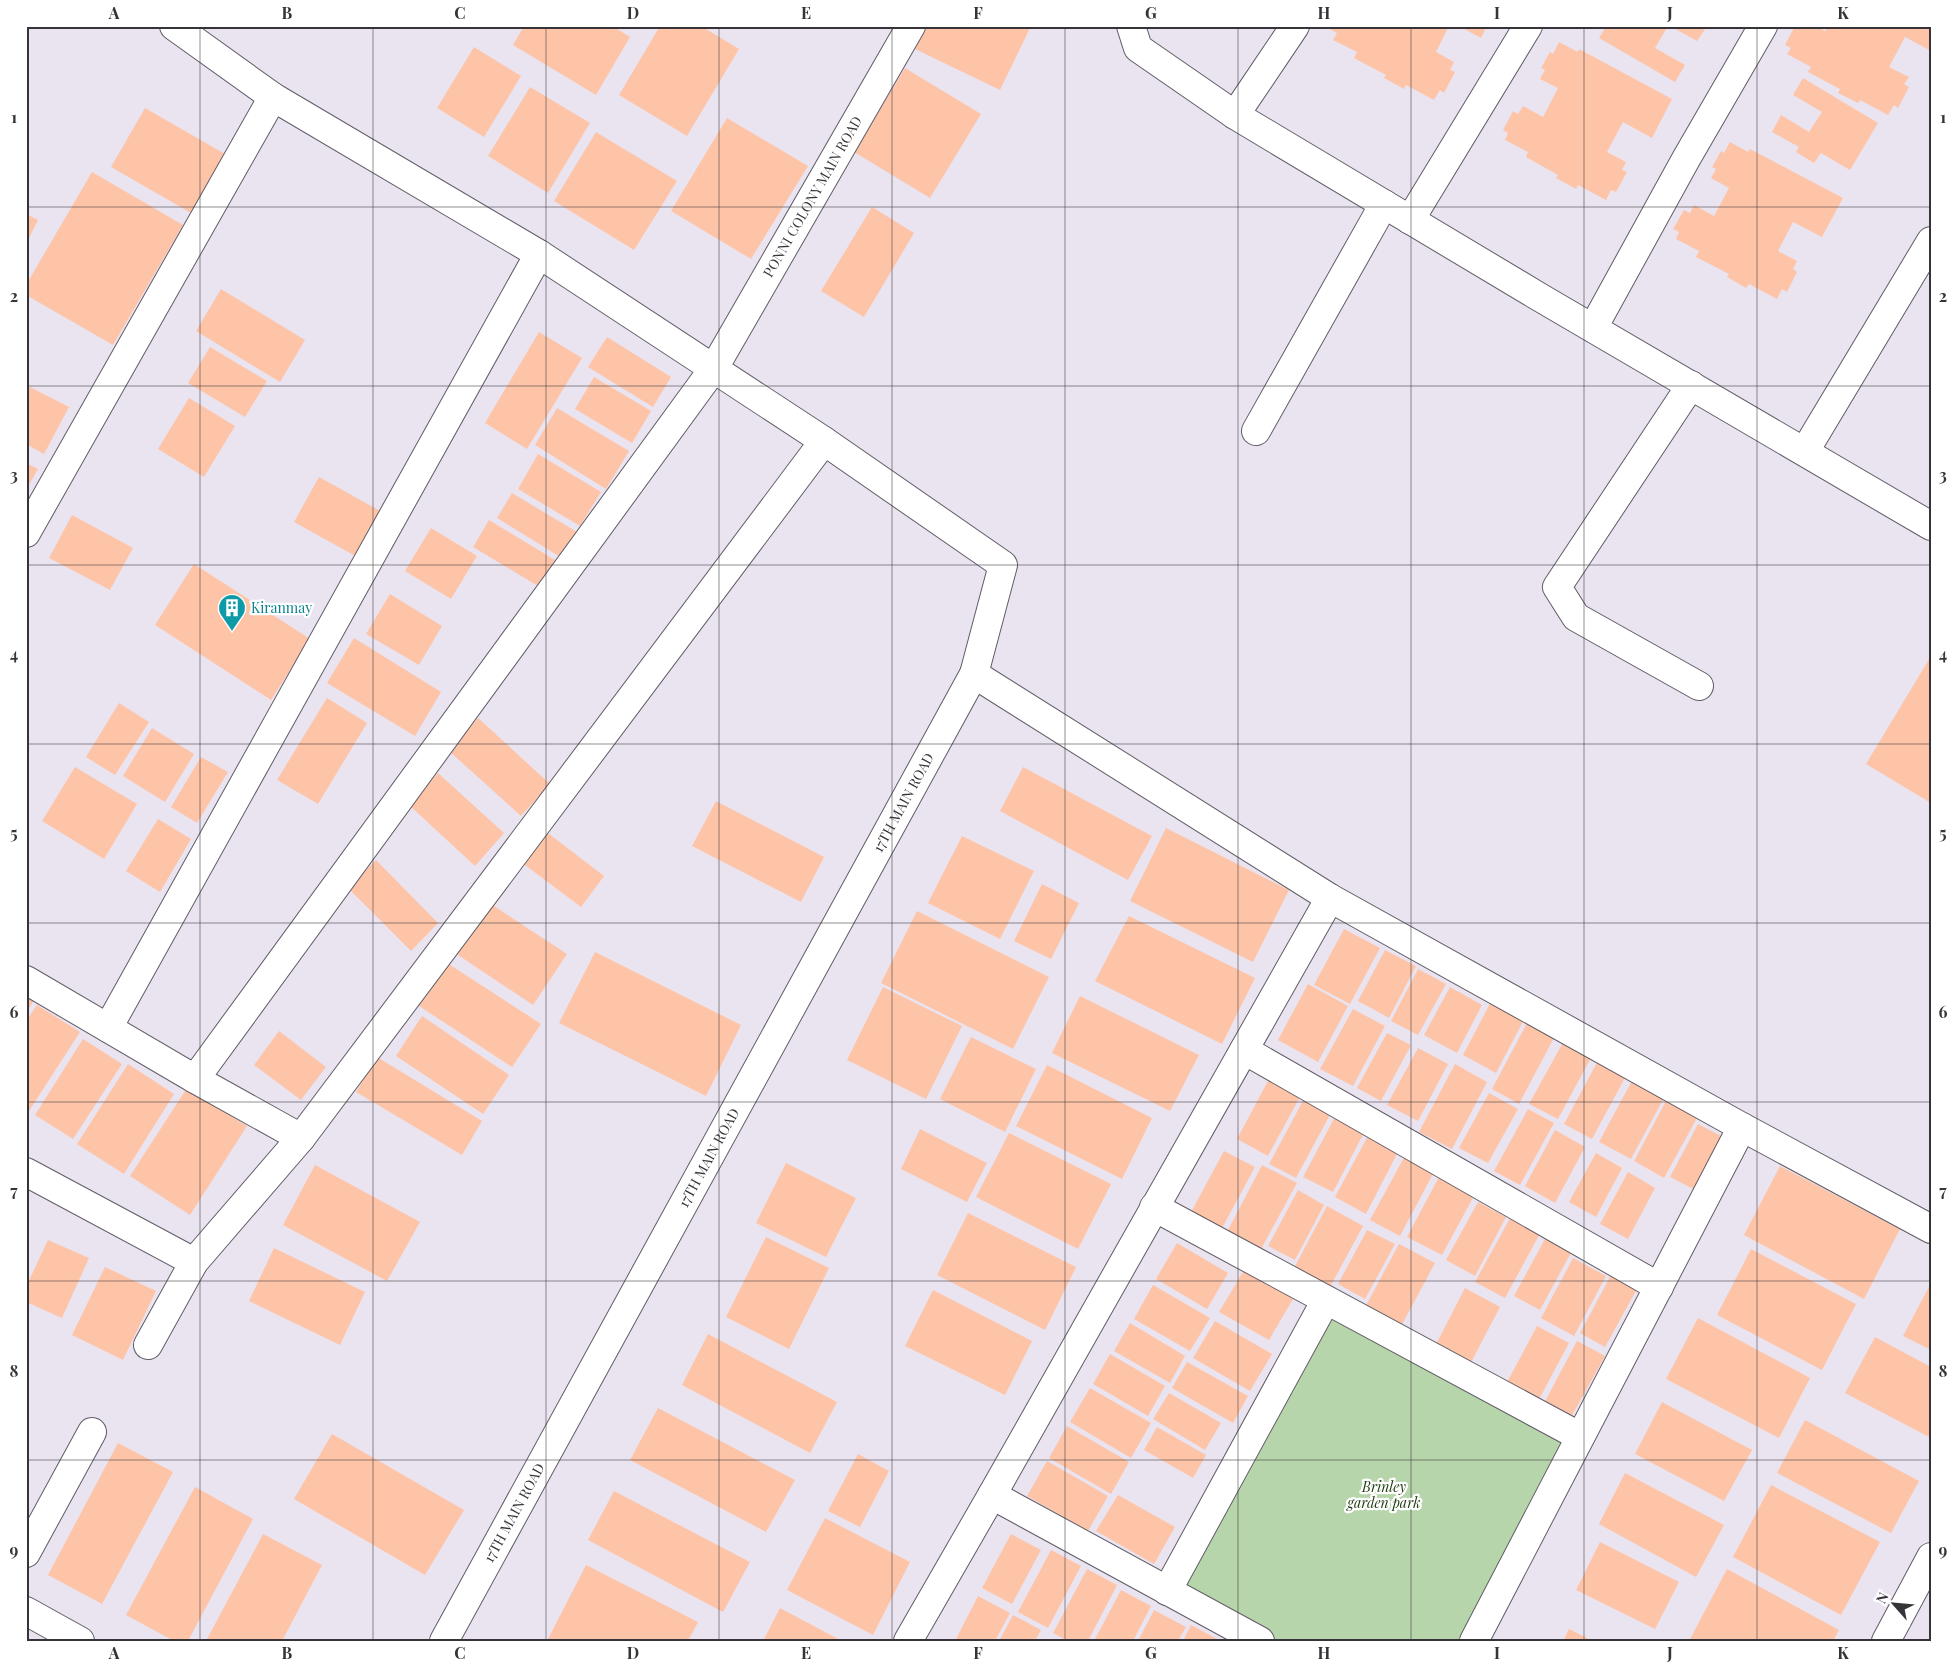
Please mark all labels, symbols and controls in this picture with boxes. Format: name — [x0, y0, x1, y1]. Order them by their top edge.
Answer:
text: A — [108, 2, 120, 23]
text: B — [282, 2, 293, 23]
text: C — [454, 2, 466, 23]
text: D — [627, 2, 639, 23]
text: E — [801, 2, 811, 23]
text: F — [973, 2, 983, 23]
text: G — [1145, 2, 1157, 23]
text: H — [1318, 2, 1331, 23]
text: I — [1494, 2, 1500, 23]
text: J — [1666, 2, 1673, 23]
text: K — [1837, 2, 1849, 23]
text: 1 — [11, 106, 17, 127]
text: 1 — [1940, 106, 1946, 127]
street label: PONNI COLONY MAIN ROAD — [758, 112, 866, 280]
text: 2 — [10, 285, 18, 306]
text: 2 — [1939, 285, 1947, 306]
text: 3 — [10, 464, 18, 485]
text: 3 — [1939, 464, 1947, 485]
building icon: Kiranmay — [217, 593, 247, 632]
place label: Kiranmay — [251, 598, 312, 617]
text: 4 — [10, 643, 18, 664]
text: 4 — [1939, 643, 1947, 664]
street label: 17TH MAIN ROAD — [868, 749, 938, 855]
text: 5 — [10, 822, 18, 843]
text: 5 — [1939, 822, 1947, 843]
text: 6 — [10, 1001, 19, 1022]
text: 6 — [1939, 1001, 1948, 1022]
street label: 17TH MAIN ROAD — [674, 1105, 743, 1211]
text: 7 — [10, 1180, 18, 1201]
text: 7 — [1939, 1180, 1947, 1201]
text: 8 — [10, 1360, 19, 1381]
text: 8 — [1939, 1360, 1948, 1381]
street label: 17TH MAIN ROAD — [479, 1460, 549, 1566]
park label: Brinley garden park — [1346, 1477, 1420, 1512]
text: 9 — [10, 1539, 19, 1560]
text: 9 — [1939, 1539, 1948, 1560]
north arrow — [1870, 1580, 1920, 1630]
text: N — [1871, 1589, 1893, 1607]
text: A — [108, 1642, 120, 1663]
text: B — [282, 1642, 293, 1663]
text: C — [454, 1642, 466, 1663]
text: D — [627, 1642, 639, 1663]
text: E — [801, 1642, 811, 1663]
text: F — [973, 1642, 983, 1663]
text: G — [1145, 1642, 1157, 1663]
text: H — [1318, 1642, 1331, 1663]
text: I — [1494, 1642, 1500, 1663]
text: J — [1666, 1642, 1673, 1663]
text: K — [1837, 1642, 1849, 1663]

